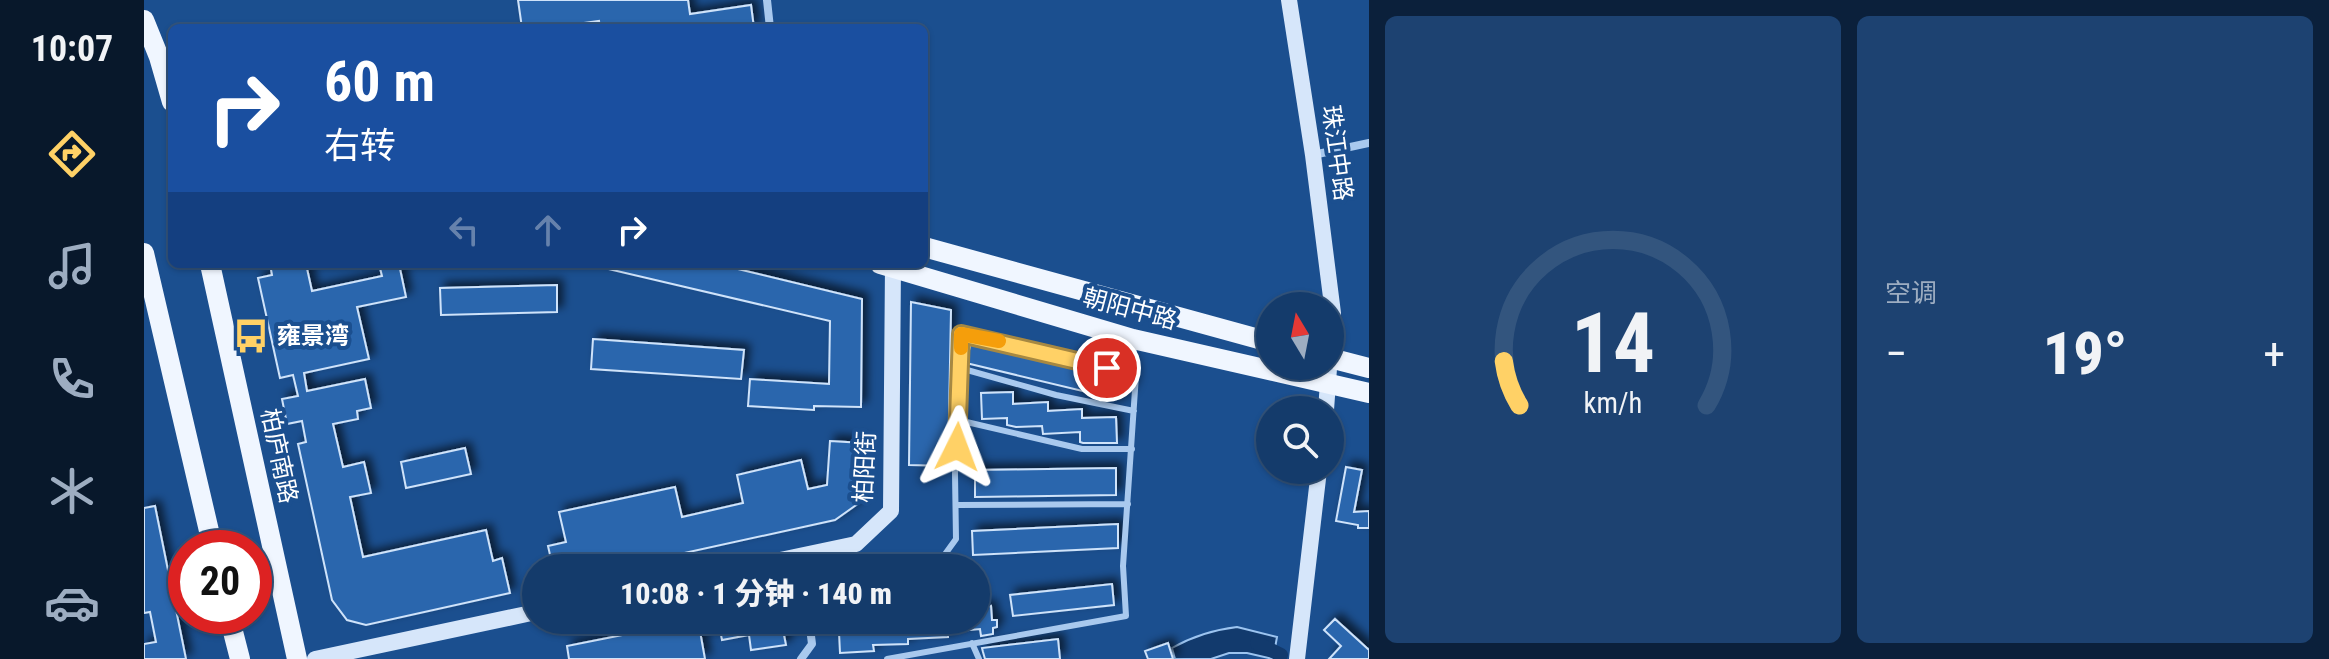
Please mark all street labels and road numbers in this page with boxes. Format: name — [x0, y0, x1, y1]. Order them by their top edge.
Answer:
street label: 珠江中路 — [1316, 104, 1358, 202]
street label: 朝阳中路 — [1080, 283, 1180, 335]
street label: 柏庐南路 — [255, 406, 303, 506]
street label: 柏阳街 — [849, 430, 881, 504]

